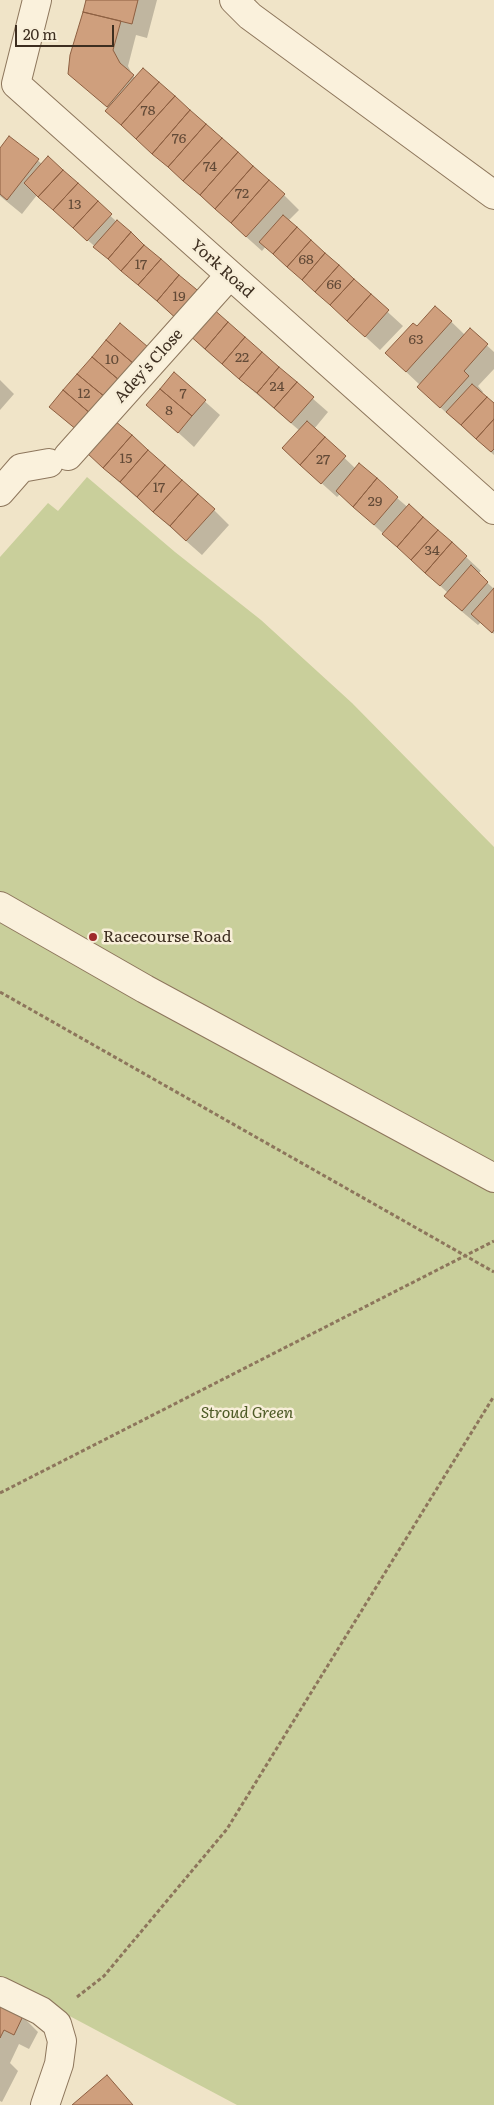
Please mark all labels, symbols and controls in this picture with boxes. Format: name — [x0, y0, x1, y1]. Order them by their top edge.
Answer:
scale bar — [18, 15, 116, 47]
text: 20 m — [23, 22, 57, 45]
house number: 78 — [141, 103, 155, 119]
house number: 76 — [172, 131, 186, 147]
house number: 74 — [203, 159, 217, 175]
house number: 72 — [235, 186, 249, 202]
house number: 13 — [68, 197, 82, 213]
street label: York Road — [187, 236, 257, 302]
house number: 68 — [298, 252, 314, 268]
house number: 17 — [135, 257, 147, 273]
house number: 66 — [326, 277, 342, 293]
house number: 19 — [172, 289, 186, 305]
street label: Adey's Close — [111, 325, 187, 407]
house number: 63 — [408, 332, 424, 348]
house number: 22 — [235, 350, 249, 366]
house number: 10 — [105, 352, 119, 368]
house number: 24 — [270, 379, 284, 395]
house number: 12 — [78, 386, 90, 402]
house number: 7 — [179, 386, 187, 402]
house number: 8 — [165, 403, 173, 419]
house number: 15 — [120, 451, 132, 467]
house number: 27 — [316, 452, 330, 468]
house number: 17 — [153, 480, 165, 496]
house number: 29 — [368, 494, 382, 510]
house number: 34 — [424, 543, 440, 559]
place label: Racecourse Road — [103, 927, 232, 947]
marker: Racecourse Road — [87, 931, 99, 943]
park label: Stroud Green — [201, 1403, 293, 1423]

